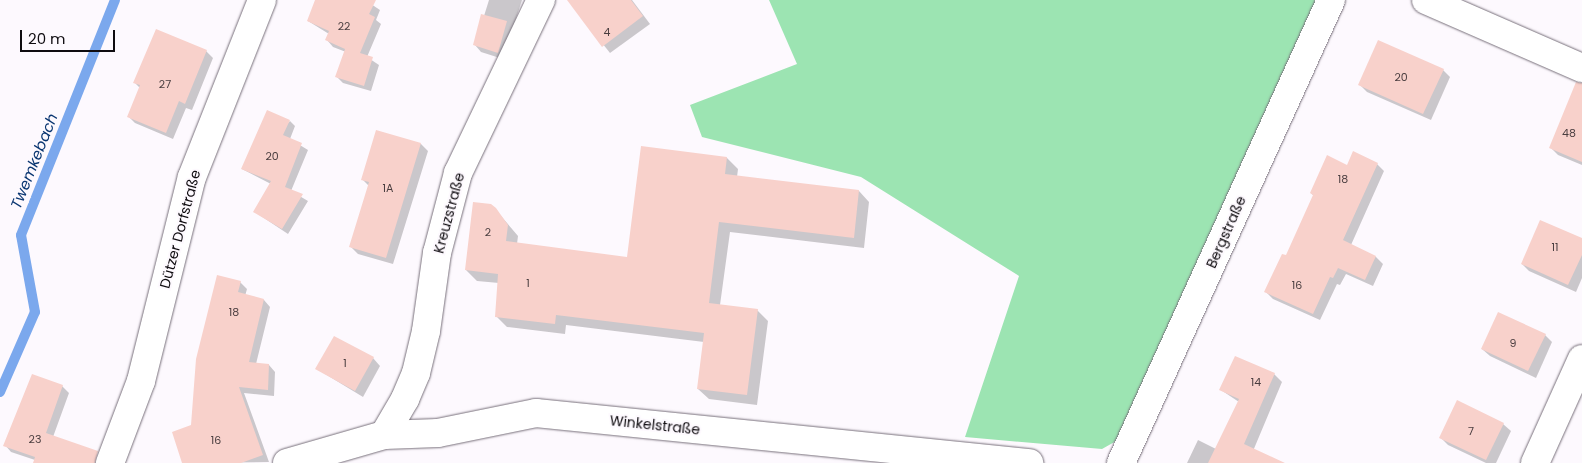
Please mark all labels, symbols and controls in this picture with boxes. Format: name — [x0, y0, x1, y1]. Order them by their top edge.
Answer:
house number: 22 — [338, 19, 350, 33]
scale bar — [22, 20, 118, 52]
house number: 4 — [604, 25, 610, 39]
text: 20 m — [28, 28, 66, 49]
house number: 20 — [1394, 70, 1408, 84]
house number: 27 — [159, 77, 171, 91]
water label: Twemkebach — [7, 111, 61, 211]
house number: 48 — [1562, 126, 1576, 140]
house number: 20 — [265, 149, 279, 163]
street label: Dützer Dorfstraße — [156, 168, 204, 290]
street label: Kreuzstraße — [430, 171, 468, 255]
house number: 18 — [1338, 172, 1348, 186]
house number: 1A — [383, 181, 393, 195]
street label: Bergstraße — [1203, 193, 1249, 271]
house number: 2 — [485, 225, 491, 239]
house number: 11 — [1551, 240, 1559, 254]
house number: 1 — [526, 276, 530, 290]
house number: 16 — [1292, 278, 1302, 292]
house number: 18 — [229, 305, 239, 319]
house number: 9 — [1510, 336, 1516, 350]
house number: 1 — [343, 356, 347, 370]
house number: 14 — [1251, 375, 1261, 389]
street label: Winkelstraße — [609, 412, 701, 438]
house number: 7 — [1468, 424, 1474, 438]
house number: 23 — [29, 432, 41, 446]
house number: 16 — [211, 433, 221, 447]

